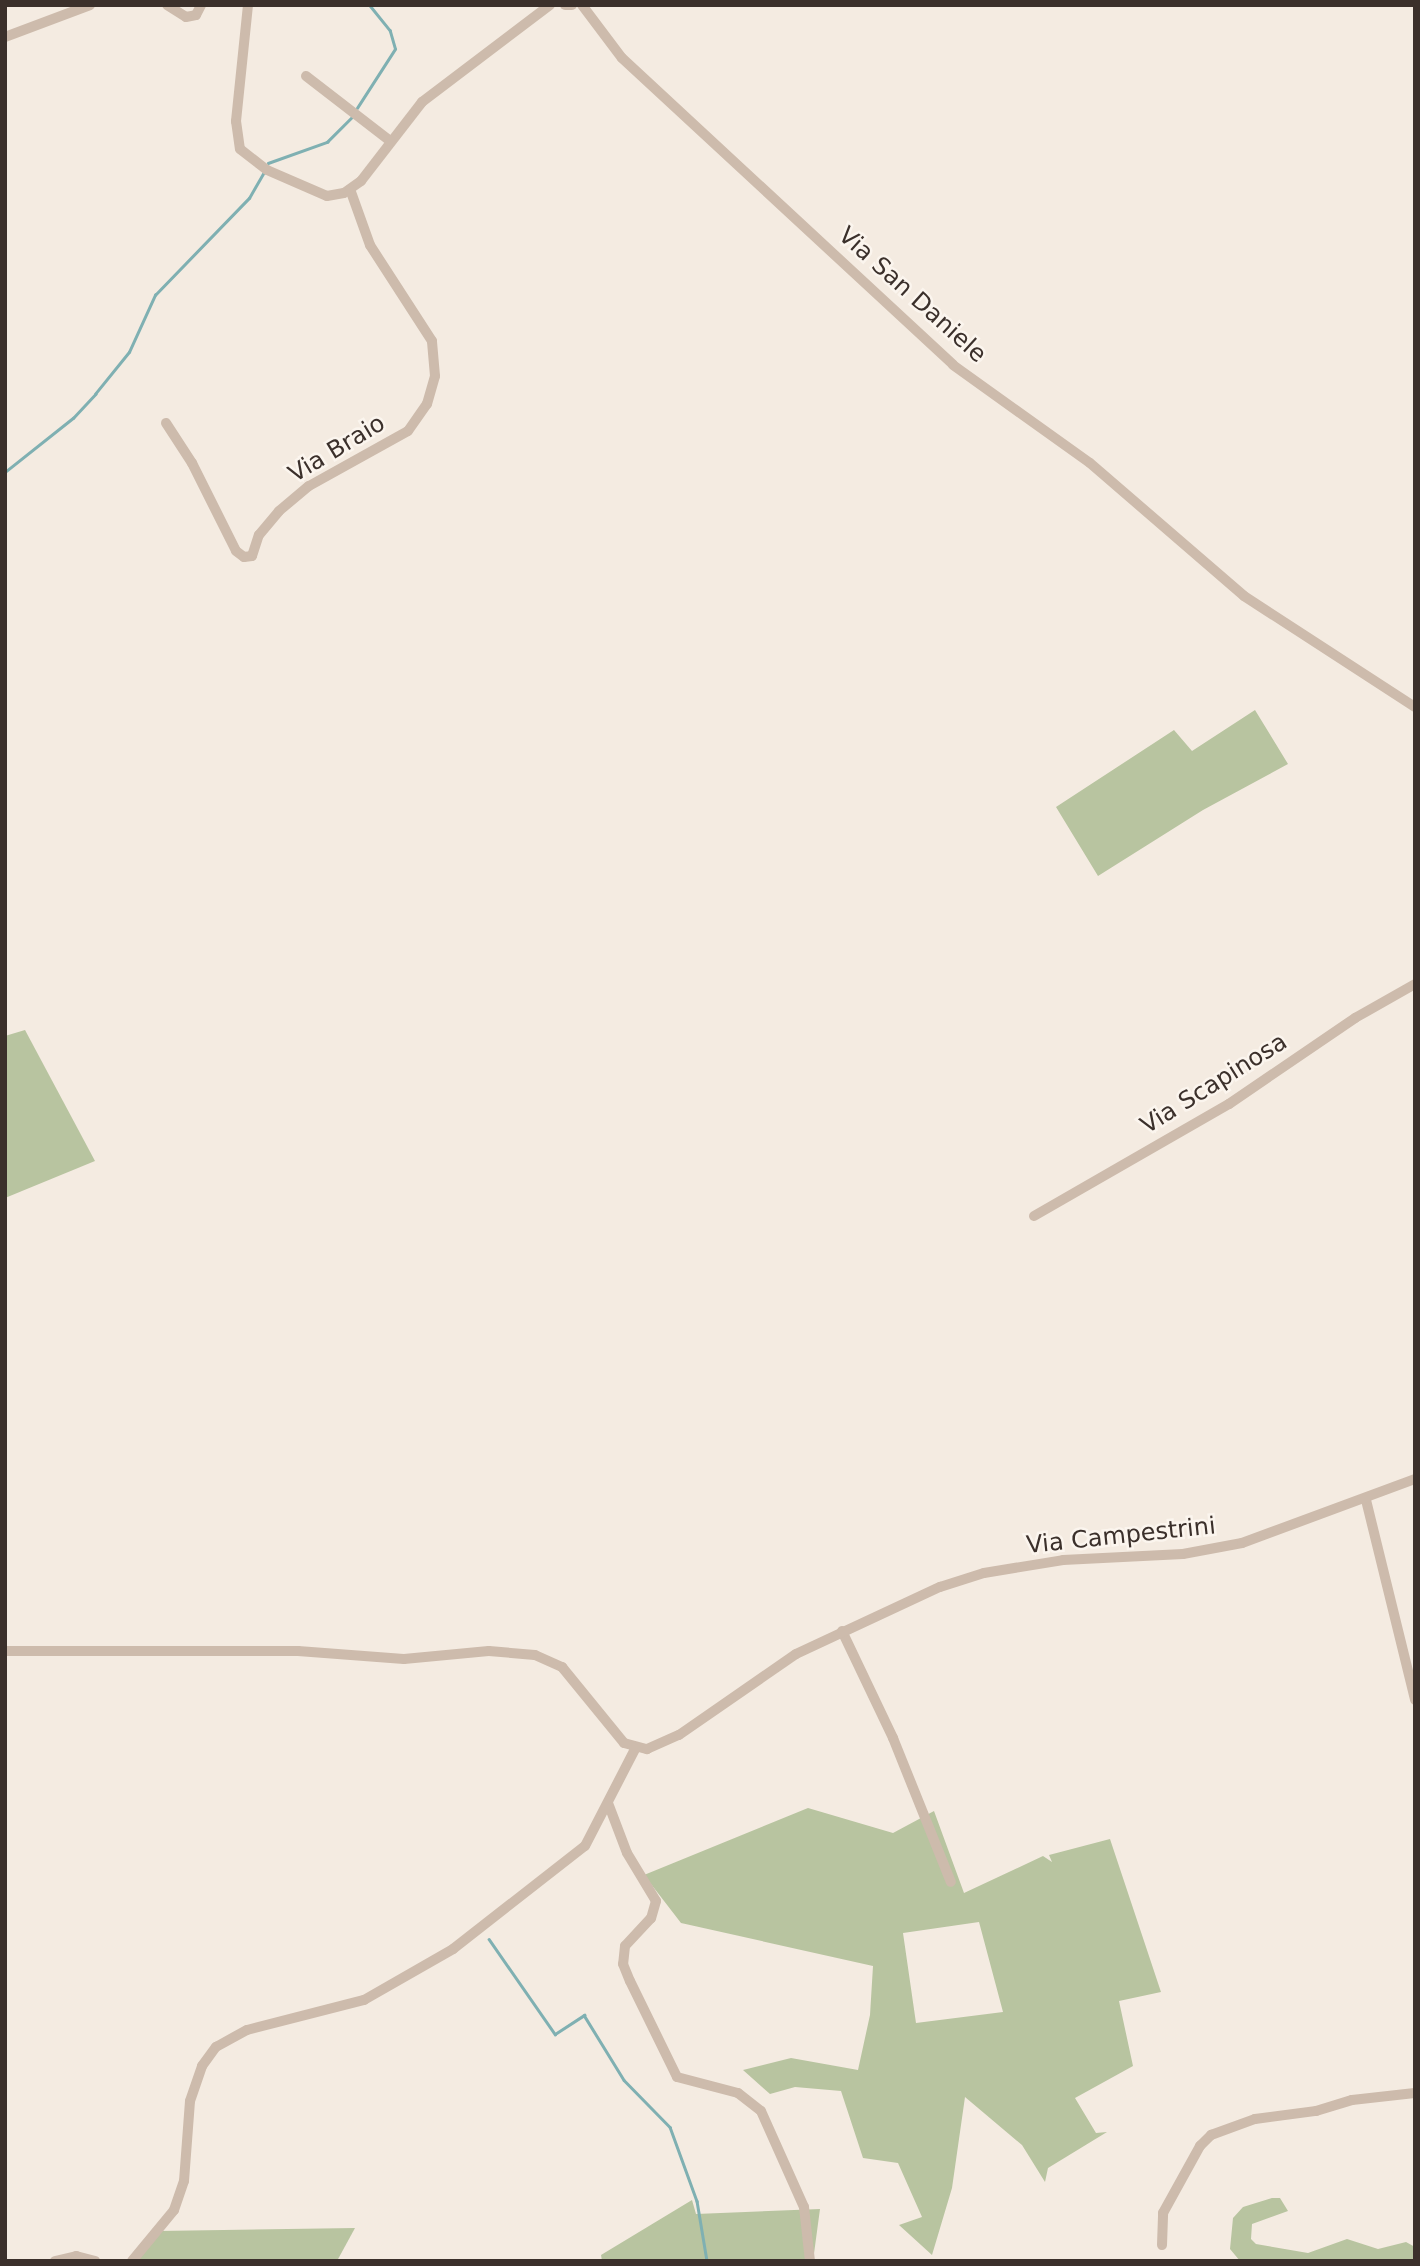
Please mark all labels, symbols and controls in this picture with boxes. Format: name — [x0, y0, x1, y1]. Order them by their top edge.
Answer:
street label: Via San Daniele — [832, 221, 992, 369]
street label: Via Braio — [284, 409, 390, 489]
street label: Via Scapinosa — [1136, 1028, 1292, 1140]
street label: Via Campestrini — [1025, 1512, 1217, 1560]

